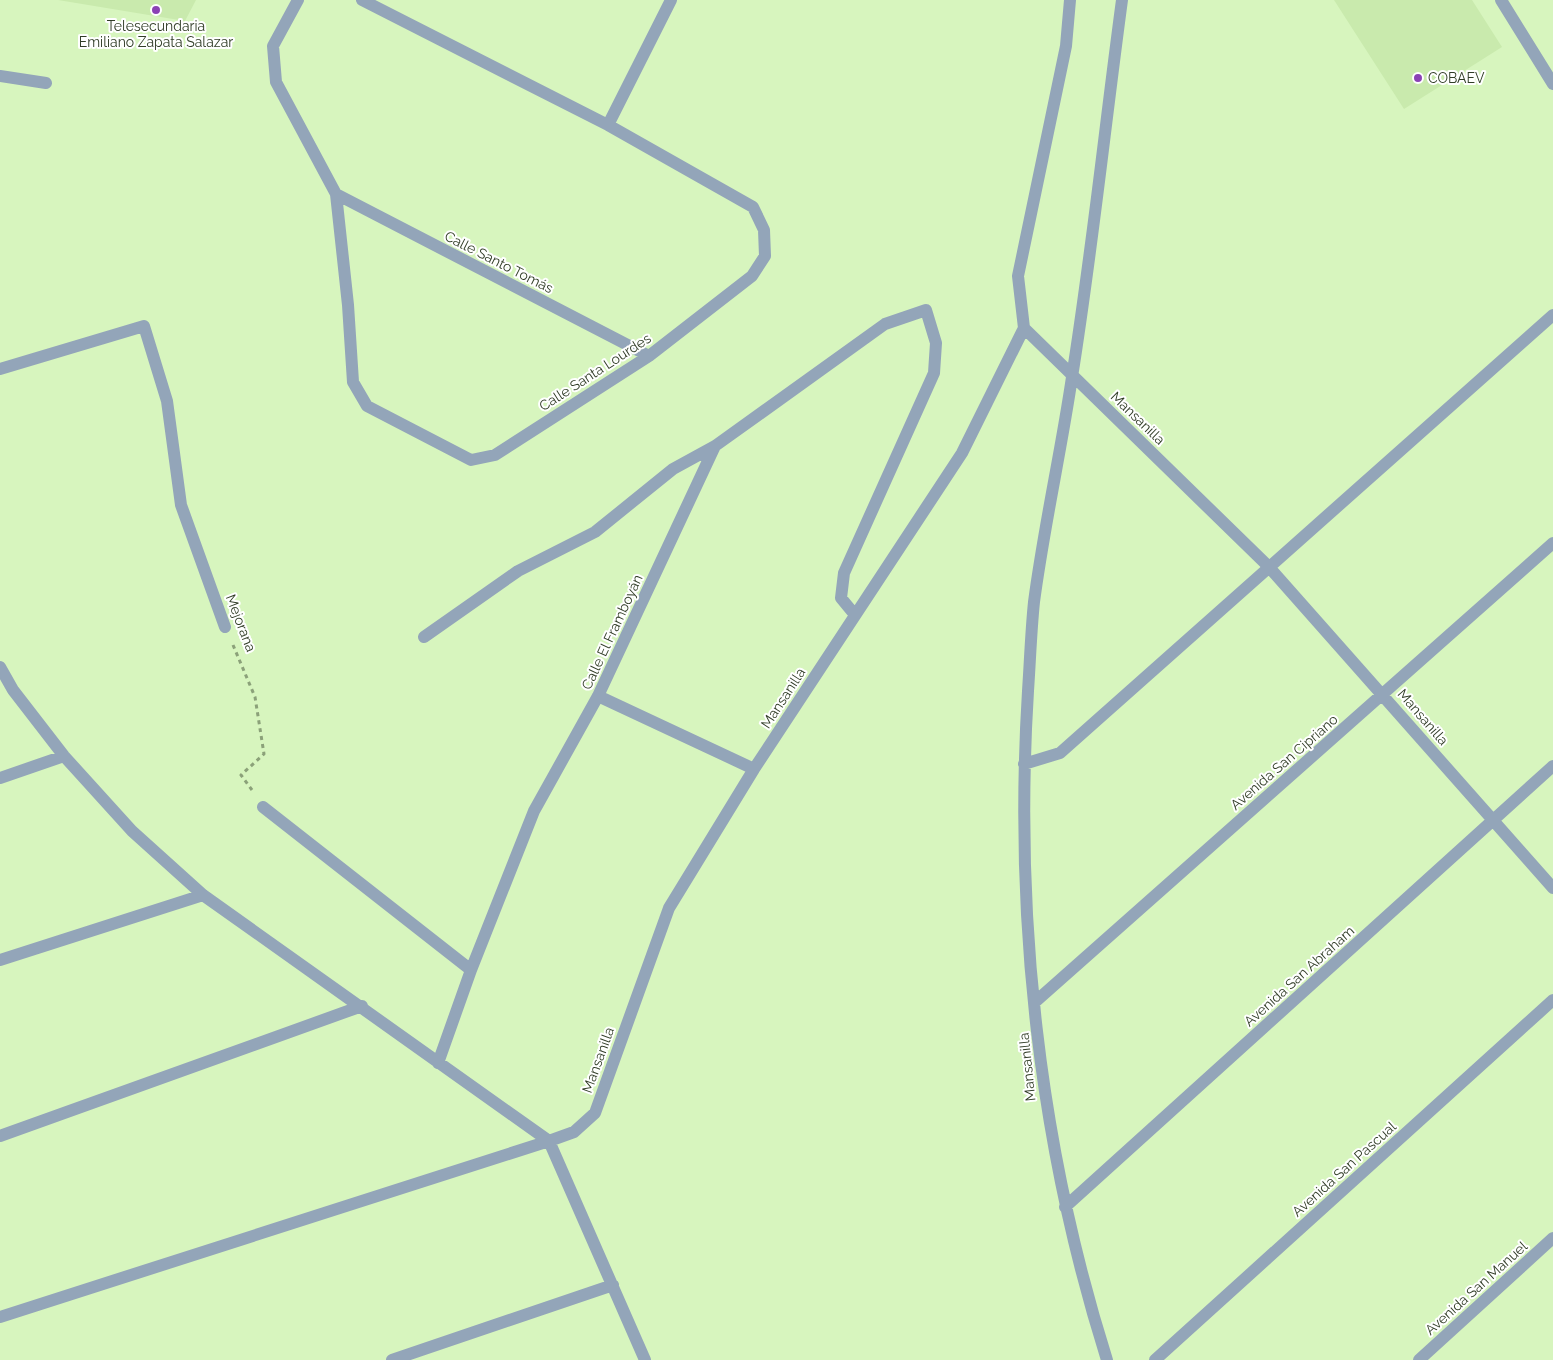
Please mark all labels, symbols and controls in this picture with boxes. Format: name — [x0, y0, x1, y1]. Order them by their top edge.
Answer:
marker: Telesecundaria Emiliano Zapata Salazar — [150, 4, 162, 16]
place label: Telesecundaria Emiliano Zapata Salazar — [79, 18, 233, 50]
place label: COBAEV — [1428, 70, 1485, 86]
marker: COBAEV — [1412, 72, 1424, 84]
street label: Calle Santo Tomás — [442, 228, 556, 296]
street label: Calle Santa Lourdes — [536, 330, 654, 414]
street label: Mansanilla — [1108, 388, 1168, 448]
street label: Calle El Framboyán — [578, 572, 646, 692]
street label: Mejorana — [223, 592, 259, 654]
street label: Mansanilla — [758, 665, 808, 731]
street label: Mansanilla — [1394, 686, 1452, 748]
street label: Avenida San Cipriano — [1227, 711, 1341, 813]
street label: Avenida San Abraham — [1241, 922, 1357, 1030]
street label: Mansanilla — [579, 1025, 617, 1095]
street label: Mansanilla — [1015, 1032, 1039, 1102]
street label: Avenida San Pascual — [1289, 1118, 1399, 1220]
street label: Avenida San Manuel — [1422, 1238, 1530, 1338]

